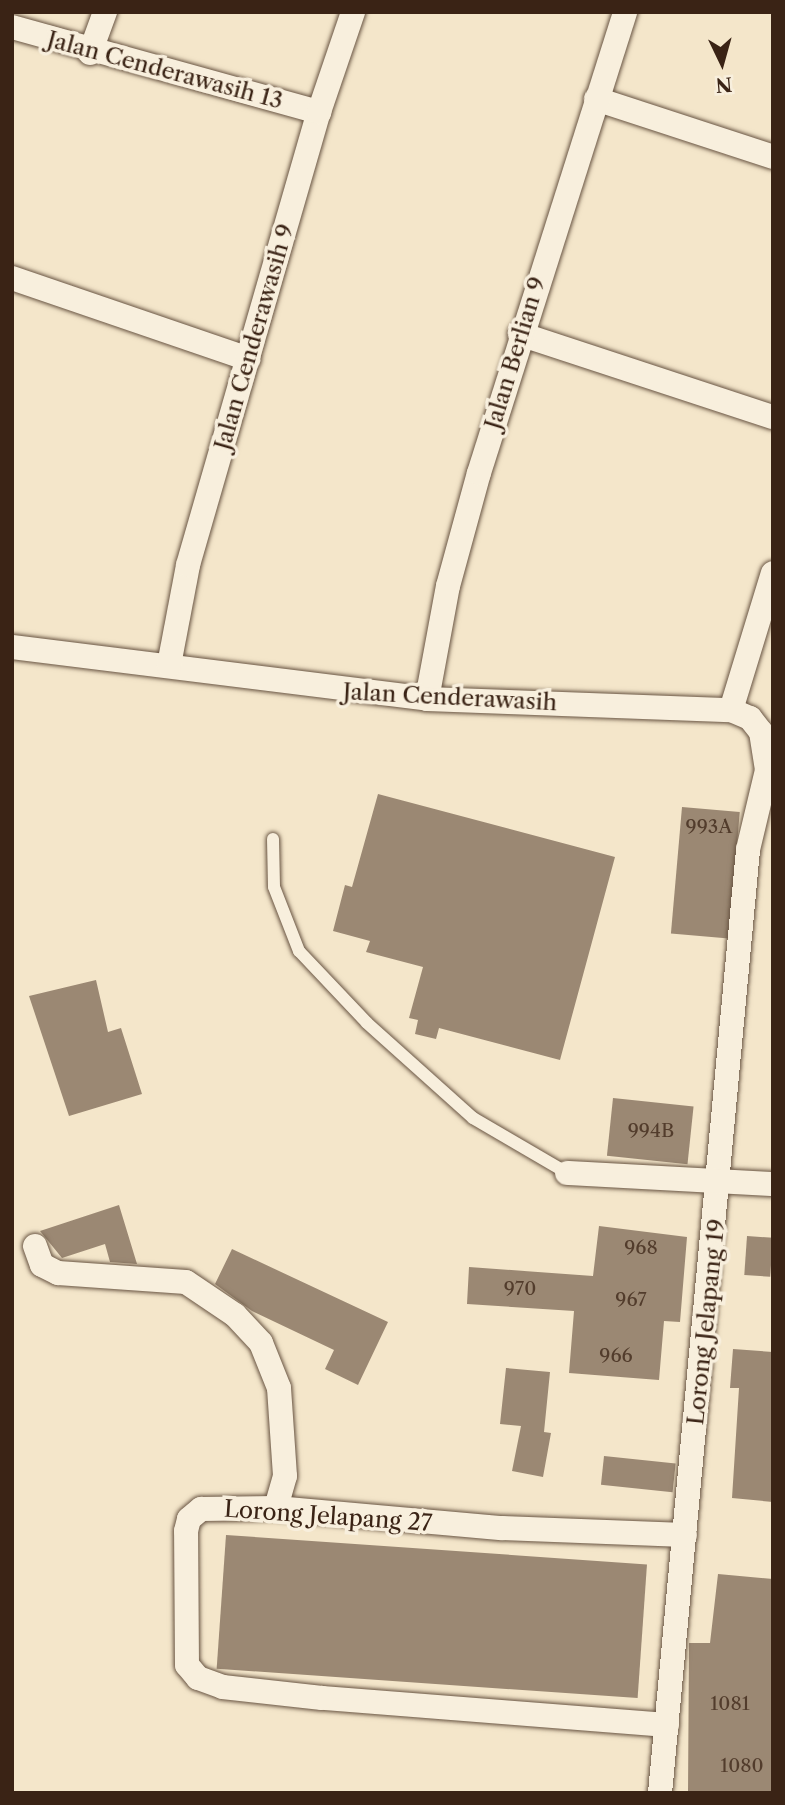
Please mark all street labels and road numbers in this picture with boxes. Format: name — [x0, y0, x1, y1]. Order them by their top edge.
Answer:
street label: Jalan Cenderawasih 13 — [44, 25, 286, 115]
street label: Jalan Cenderawasih 9 — [208, 221, 300, 453]
street label: Jalan Berlian 9 — [479, 273, 551, 433]
street label: Jalan Cenderawasih — [342, 678, 558, 716]
street label: Lorong Jelapang 19 — [681, 1218, 731, 1426]
street label: Lorong Jelapang 27 — [223, 1495, 433, 1537]

